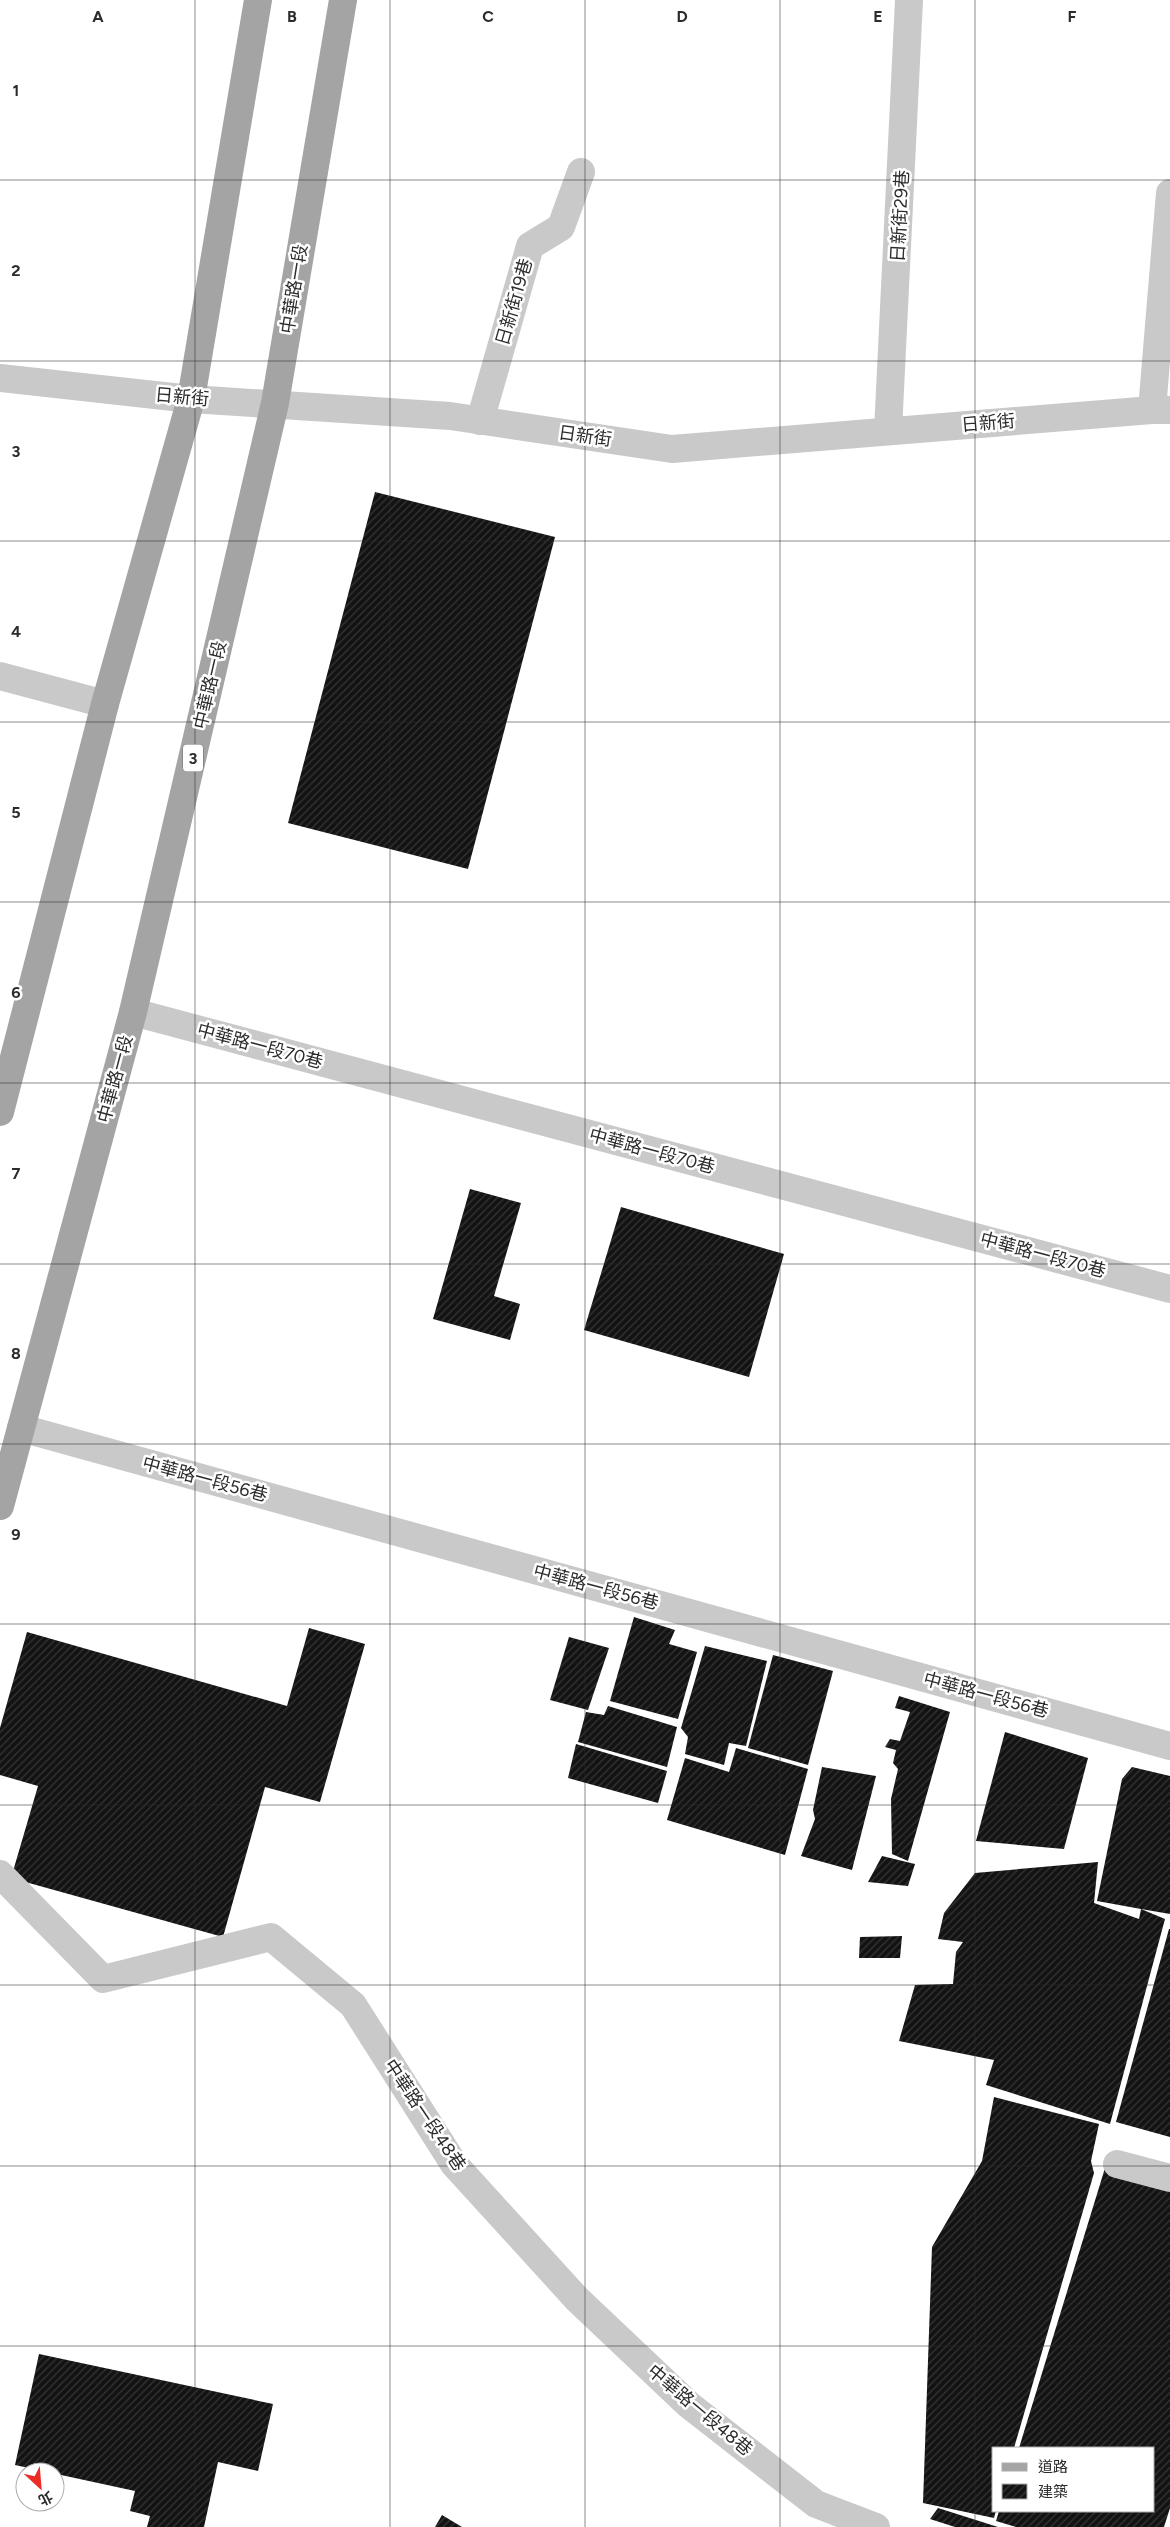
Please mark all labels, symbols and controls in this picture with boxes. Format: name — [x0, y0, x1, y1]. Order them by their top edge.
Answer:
text: A — [92, 7, 104, 26]
text: B — [287, 7, 297, 26]
text: C — [482, 7, 494, 26]
text: D — [676, 7, 688, 26]
text: E — [873, 7, 883, 26]
text: F — [1068, 7, 1077, 26]
text: 1 — [13, 81, 19, 100]
street label: 日新街29巷 — [887, 169, 913, 263]
street label: 中華路一段 — [276, 243, 312, 335]
street label: 日新街19巷 — [491, 256, 537, 348]
text: 2 — [11, 261, 21, 280]
street label: 日新街 — [154, 384, 210, 410]
street label: 日新街 — [960, 410, 1016, 436]
street label: 日新街 — [557, 421, 613, 451]
text: 3 — [12, 442, 21, 461]
text: 4 — [11, 622, 21, 641]
street label: 中華路一段 — [189, 639, 231, 731]
road number: 3 — [183, 744, 203, 771]
text: 5 — [11, 803, 21, 822]
text: 6 — [11, 983, 21, 1002]
street label: 中華路一段70巷 — [195, 1019, 325, 1073]
street label: 中華路一段 — [93, 1033, 137, 1125]
street label: 中華路一段70巷 — [587, 1124, 717, 1178]
text: 7 — [12, 1164, 21, 1183]
street label: 中華路一段70巷 — [978, 1228, 1108, 1282]
text: 8 — [11, 1344, 21, 1363]
street label: 中華路一段56巷 — [140, 1452, 270, 1506]
text: 9 — [11, 1525, 21, 1544]
street label: 中華路一段56巷 — [531, 1560, 661, 1614]
street label: 中華路一段56巷 — [921, 1668, 1051, 1722]
street label: 中華路一段48巷 — [379, 2055, 471, 2175]
street label: 中華路一段48巷 — [643, 2360, 757, 2460]
legend — [992, 2447, 1155, 2512]
text: 道路 — [1038, 2458, 1068, 2476]
north arrow — [15, 2462, 65, 2512]
text: 建築 — [1038, 2483, 1068, 2501]
text: 北 — [35, 2488, 55, 2509]

